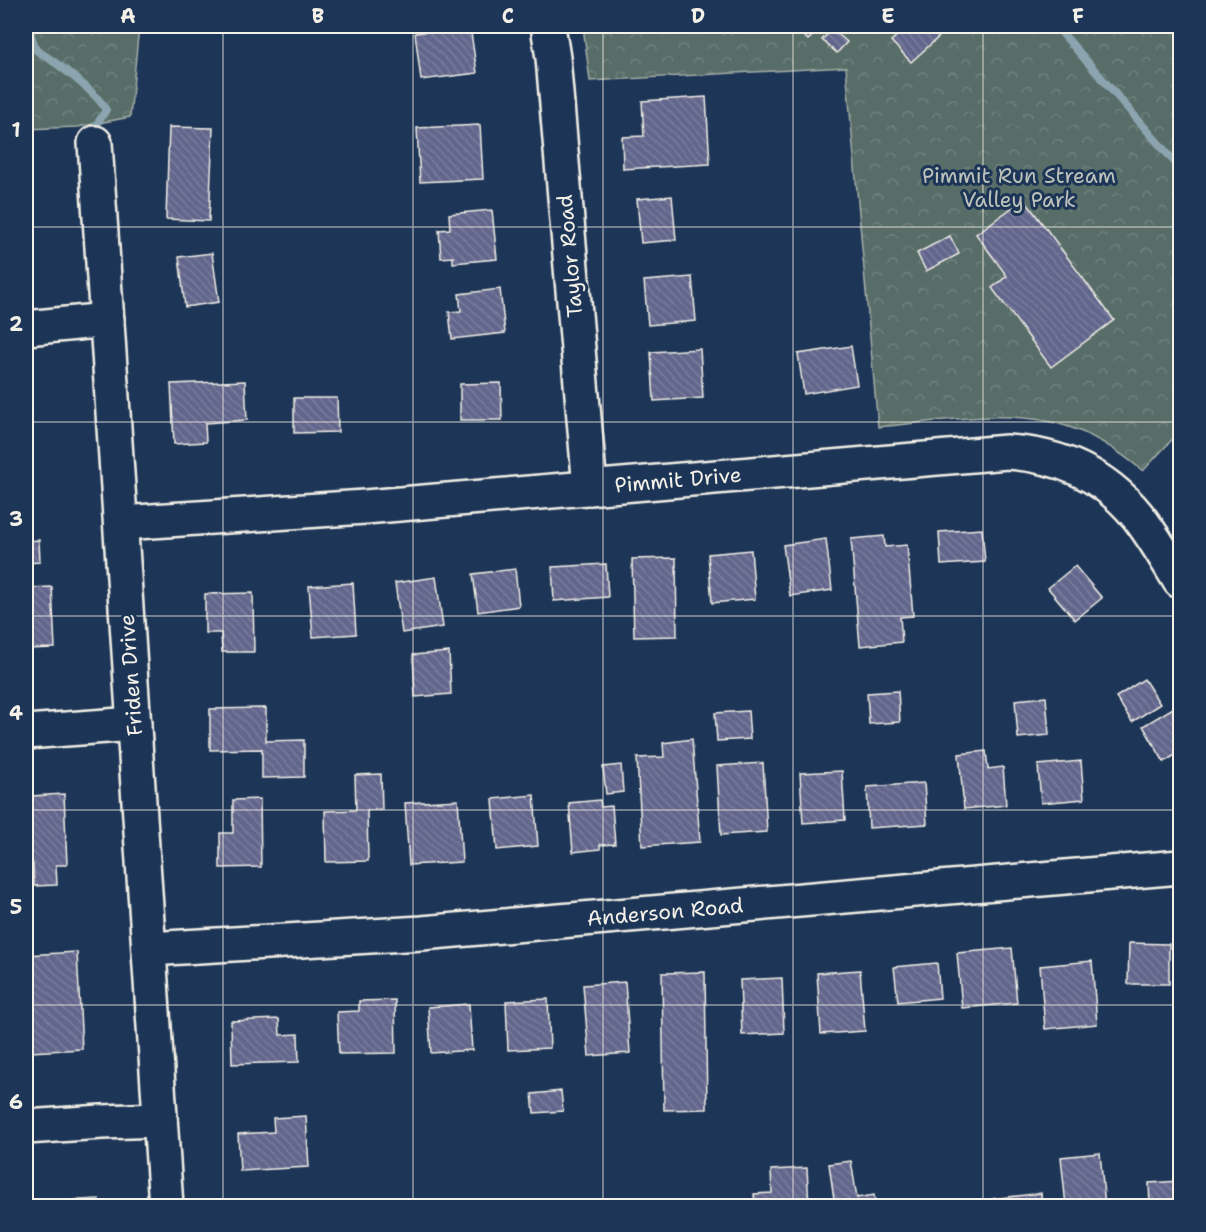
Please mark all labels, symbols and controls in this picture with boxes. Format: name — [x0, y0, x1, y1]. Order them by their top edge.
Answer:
text: A — [120, 3, 136, 29]
text: B — [312, 3, 324, 29]
text: C — [502, 3, 514, 29]
text: D — [691, 3, 705, 29]
text: E — [881, 3, 895, 29]
text: F — [1072, 3, 1084, 29]
text: 1 — [11, 117, 21, 143]
park label: Pimmit Run Stream Valley Park — [922, 162, 1116, 214]
street label: Taylor Road — [551, 193, 589, 319]
text: 2 — [9, 311, 23, 337]
street label: Pimmit Drive — [613, 461, 743, 499]
text: 3 — [9, 506, 23, 532]
street label: Friden Drive — [113, 613, 149, 737]
text: 4 — [9, 700, 23, 726]
street label: Anderson Road — [586, 891, 744, 933]
text: 5 — [10, 894, 22, 920]
text: 6 — [9, 1089, 23, 1115]

